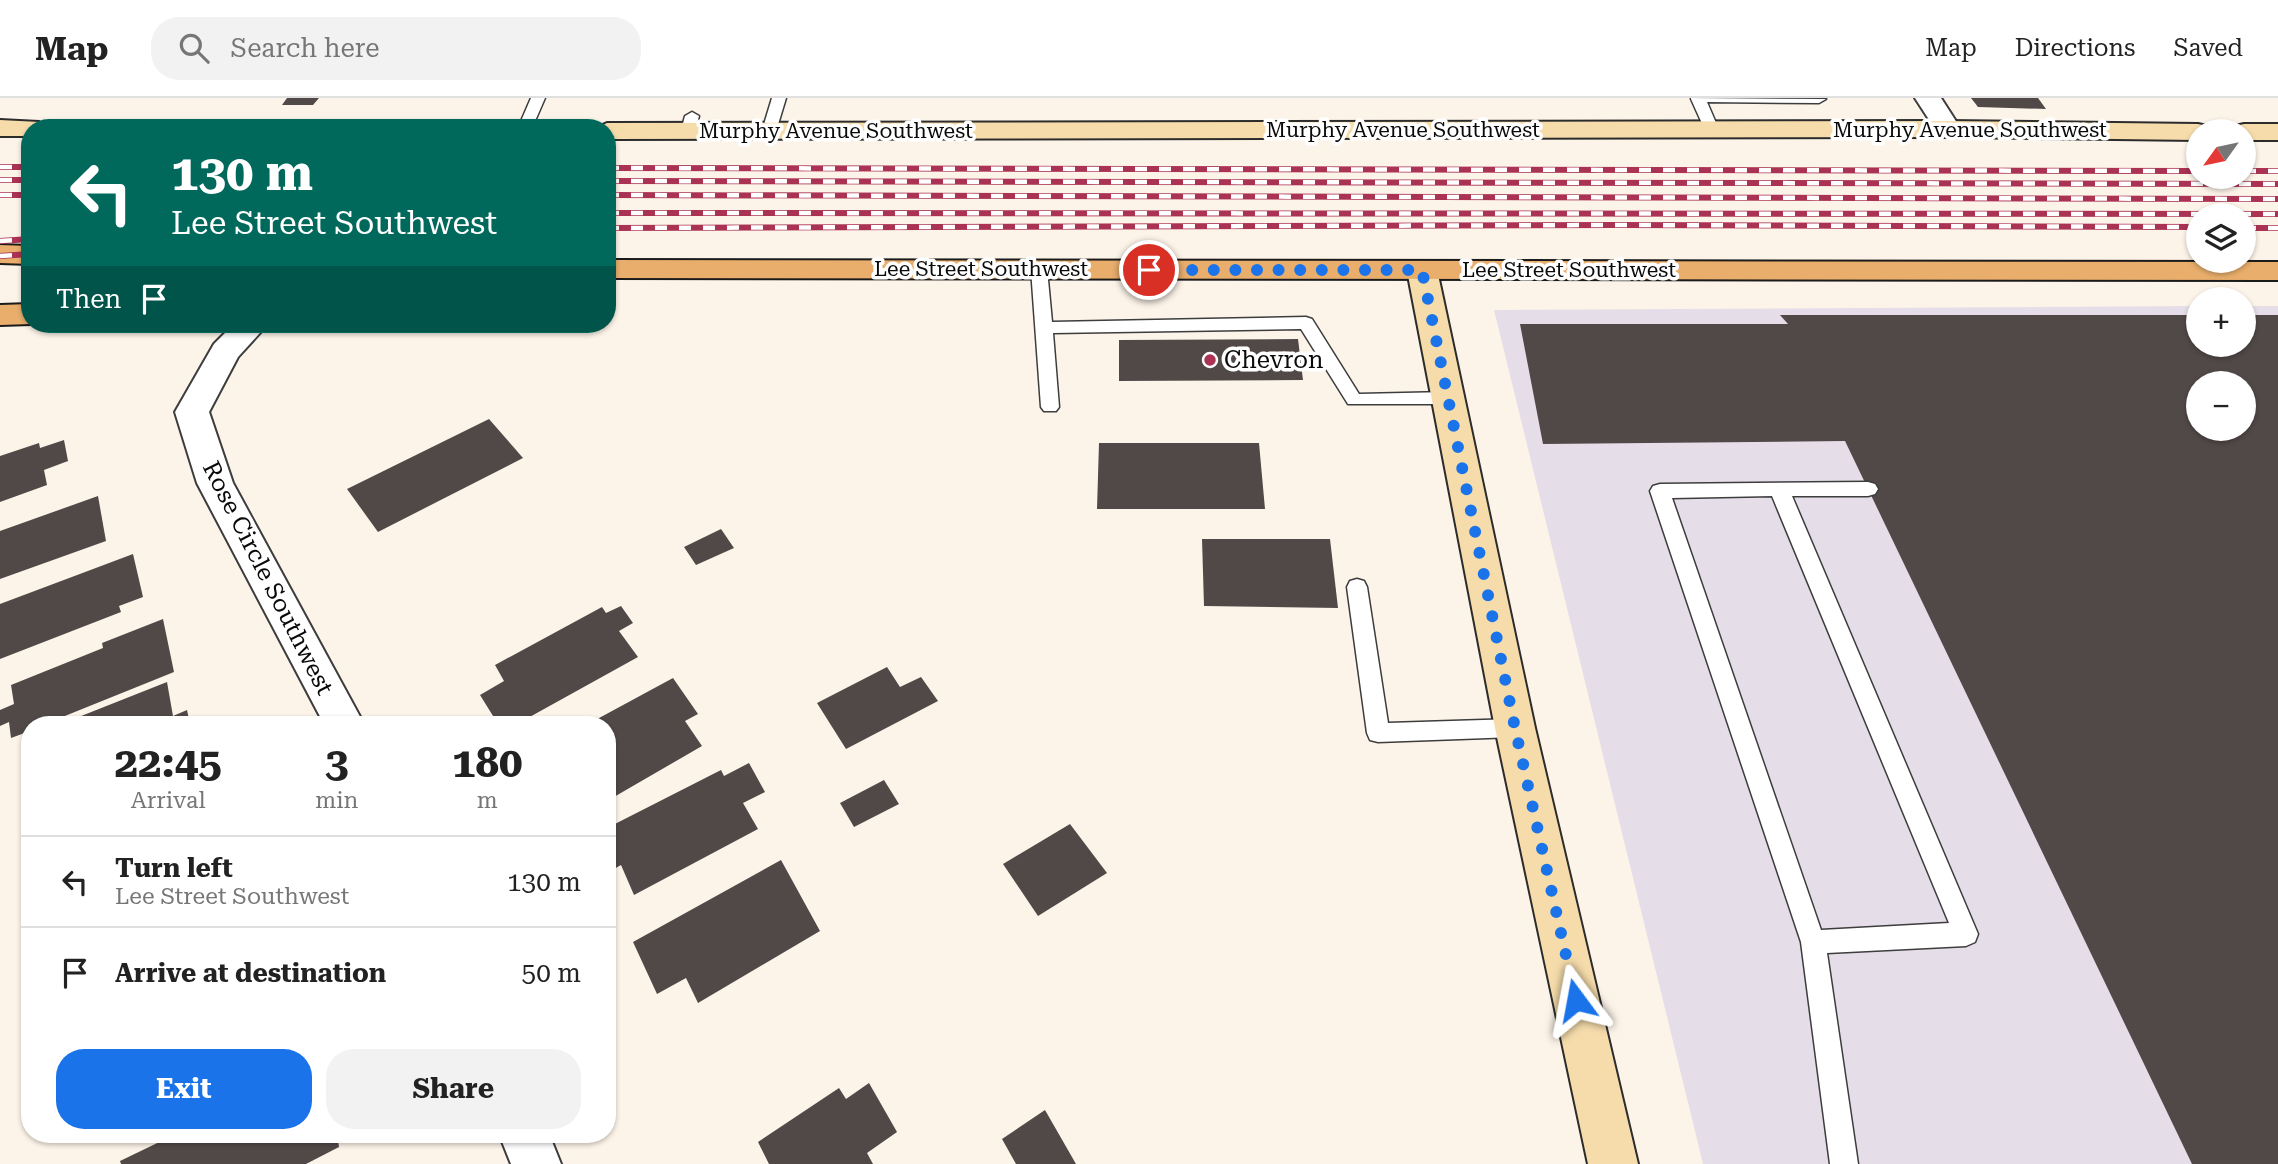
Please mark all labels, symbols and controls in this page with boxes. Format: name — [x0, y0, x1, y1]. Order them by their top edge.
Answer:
search box — [151, 17, 641, 80]
text: Map — [35, 29, 109, 68]
icon: search — [175, 29, 213, 67]
text: Search here — [231, 33, 380, 63]
text: Map — [1925, 34, 1977, 62]
text: Directions — [2015, 34, 2135, 62]
text: Saved — [2173, 34, 2243, 62]
street label: Murphy Avenue Southwest — [1266, 118, 1540, 142]
street label: Murphy Avenue Southwest — [1833, 118, 2107, 142]
street label: Murphy Avenue Southwest — [699, 119, 973, 143]
north arrow — [2186, 119, 2256, 189]
map controls — [2186, 119, 2256, 441]
text: 130 m — [171, 145, 313, 202]
icon: left — [56, 147, 147, 238]
button: layers — [2186, 203, 2256, 273]
text: Lee Street Southwest — [171, 204, 497, 242]
pin — [1119, 240, 1179, 300]
icon: arrive — [1130, 251, 1168, 289]
street label: Lee Street Southwest — [874, 257, 1088, 281]
street label: Lee Street Southwest — [1462, 258, 1676, 282]
icon: arrive — [135, 280, 173, 318]
text: Then — [56, 284, 121, 314]
button: + — [2186, 287, 2256, 357]
place label: Chevron — [1224, 346, 1323, 374]
marker: Chevron — [1202, 352, 1218, 368]
button: − — [2186, 371, 2256, 441]
street label: Rose Circle Southwest — [197, 456, 339, 700]
text: 22:45 — [115, 738, 222, 787]
text: 3 — [325, 738, 349, 787]
text: 180 — [452, 738, 522, 787]
text: Arrival — [131, 787, 205, 814]
text: min — [315, 787, 358, 814]
text: m — [477, 787, 498, 814]
text: Turn left — [115, 853, 233, 883]
icon: left — [56, 863, 94, 901]
text: 130 m — [507, 867, 581, 897]
text: Lee Street Southwest — [115, 883, 349, 910]
icon: arrive — [56, 954, 94, 992]
text: Arrive at destination — [115, 958, 386, 988]
text: 50 m — [522, 958, 581, 988]
position arrow — [1539, 963, 1613, 1037]
button: Exit — [56, 1049, 312, 1129]
button: Share — [326, 1049, 581, 1129]

